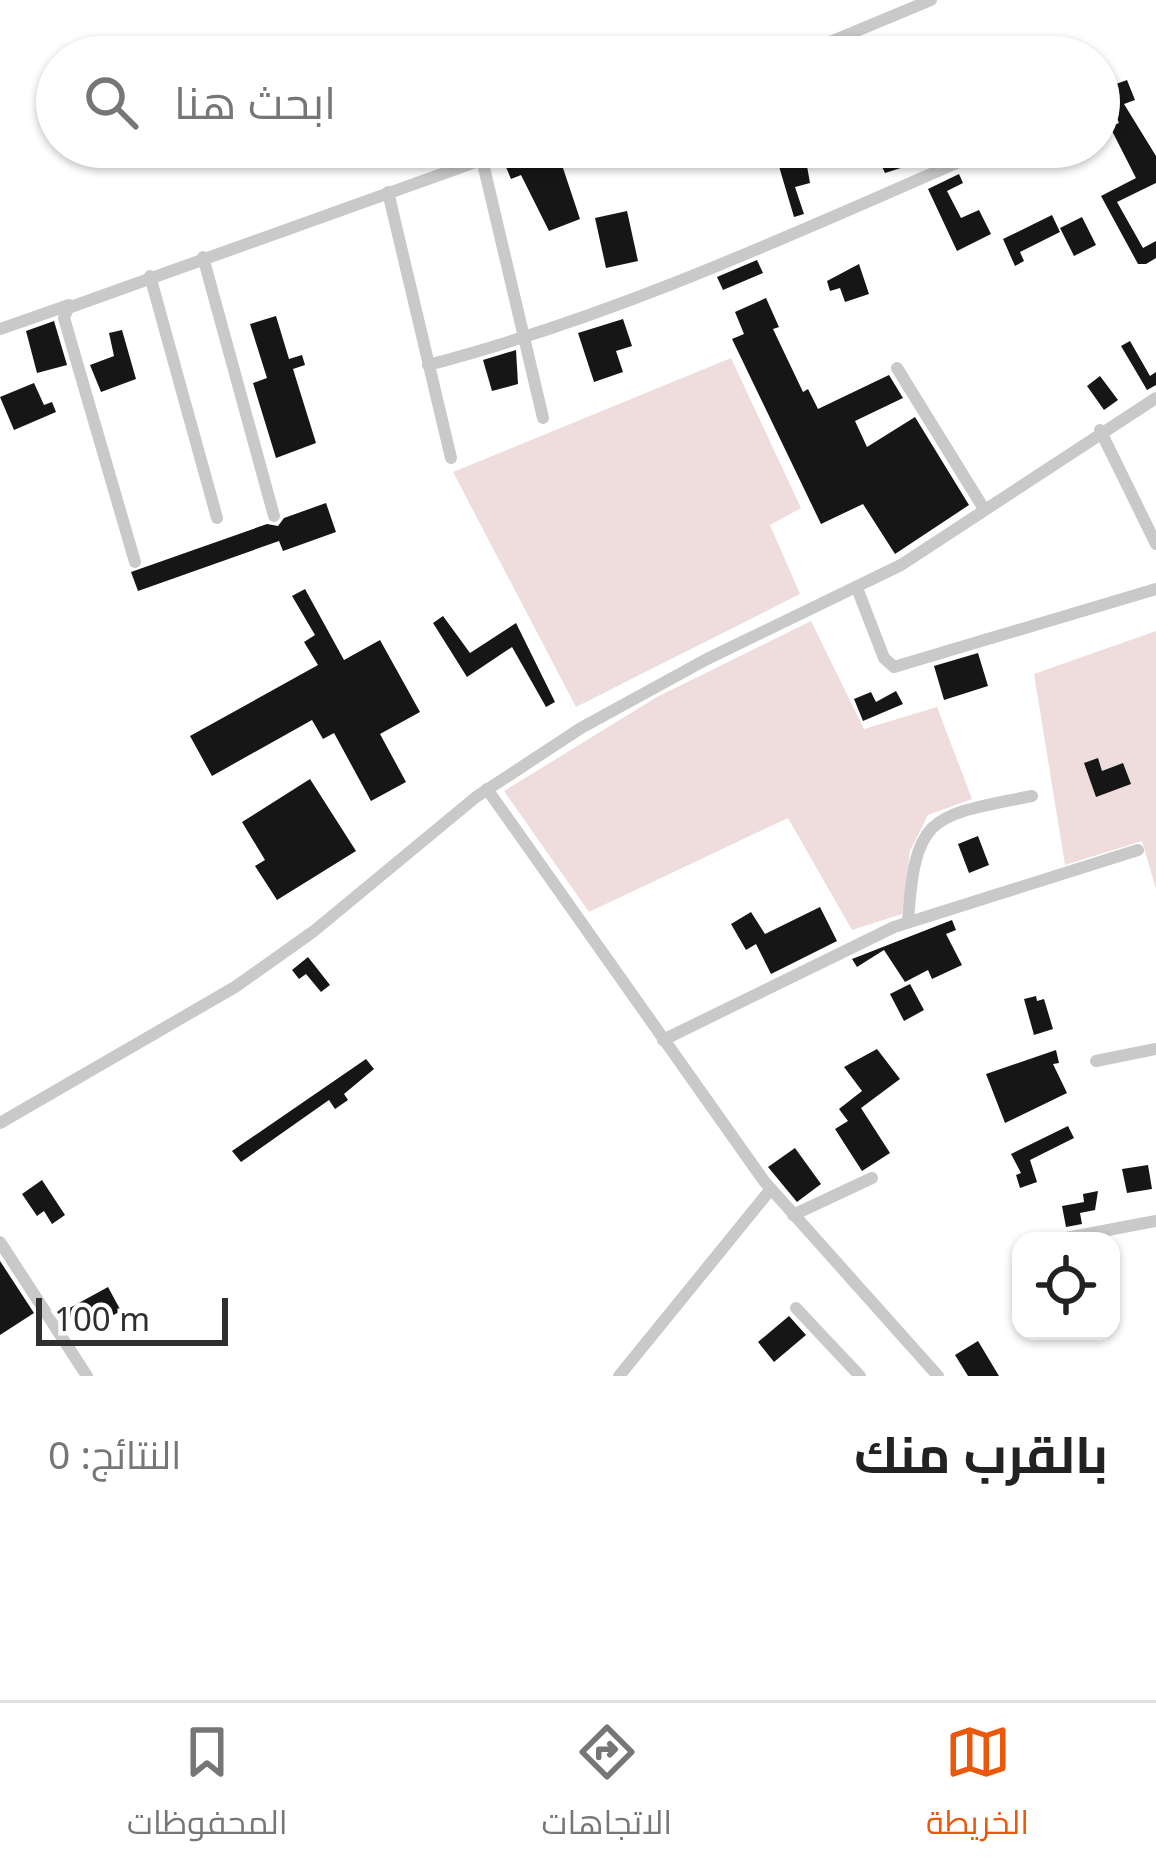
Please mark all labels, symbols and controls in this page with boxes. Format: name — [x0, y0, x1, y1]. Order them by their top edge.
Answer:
search box — [36, 36, 1120, 168]
icon: search — [78, 69, 144, 135]
text: ابحث هنا — [174, 71, 336, 132]
map controls — [1012, 1232, 1120, 1340]
button: locate — [1012, 1232, 1120, 1340]
scale bar — [36, 1292, 228, 1345]
text: 100 m — [54, 1296, 150, 1341]
text: بالقرب منك — [854, 1418, 1108, 1488]
text: النتائج: 0 — [48, 1427, 181, 1480]
tab: المحفوظات — [127, 1719, 288, 1853]
tab: الاتجاهات — [541, 1719, 672, 1853]
tab: الخريطة — [926, 1719, 1029, 1853]

